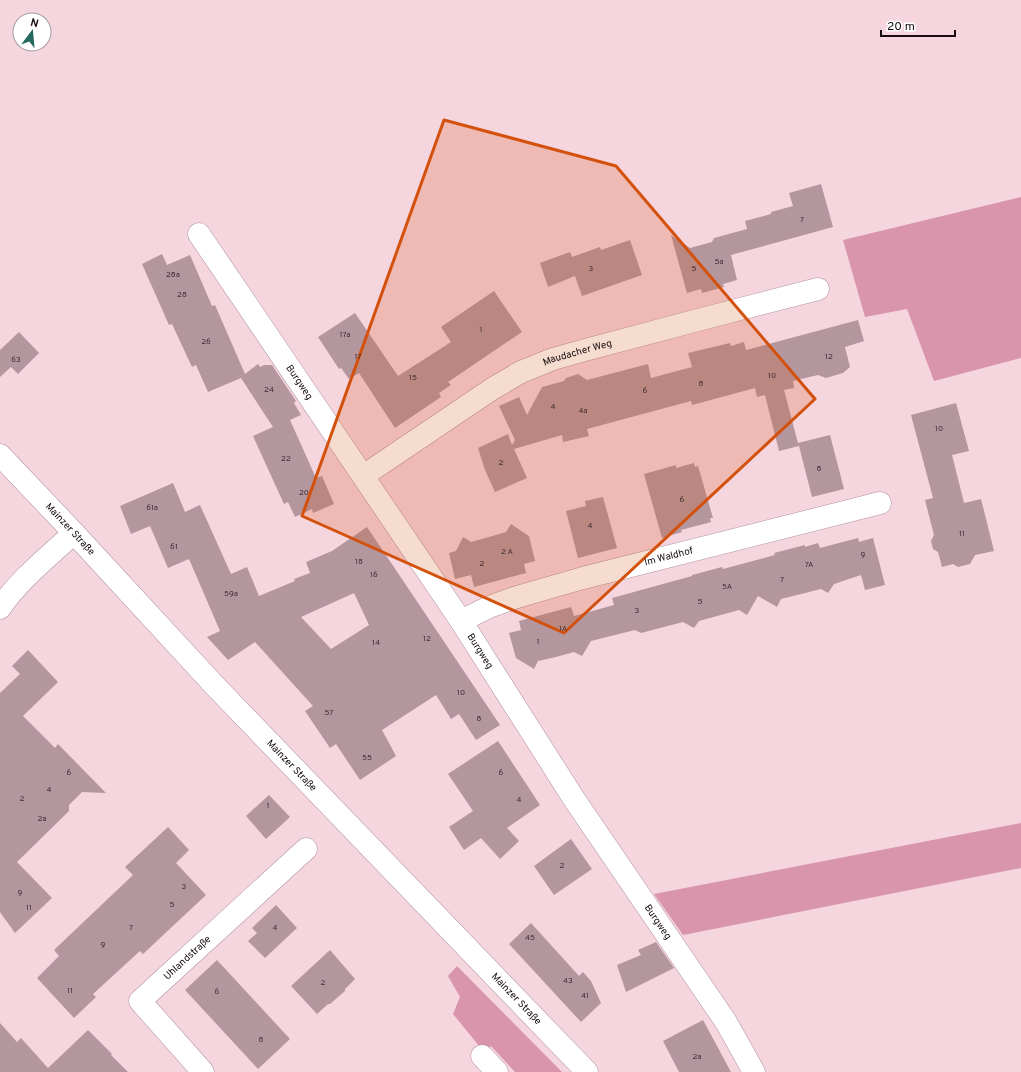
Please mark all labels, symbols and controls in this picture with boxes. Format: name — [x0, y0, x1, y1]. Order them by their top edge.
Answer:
north arrow — [12, 12, 52, 52]
scale bar — [881, 12, 955, 38]
text: N — [29, 16, 40, 31]
text: 20 m — [887, 19, 915, 35]
house number: 7 — [800, 215, 804, 225]
house number: 5a — [714, 257, 724, 267]
house number: 3 — [589, 264, 594, 274]
house number: 5 — [692, 264, 697, 274]
house number: 28a — [166, 270, 180, 280]
house number: 28 — [177, 290, 187, 300]
house number: 1 — [480, 325, 482, 335]
house number: 17a — [339, 330, 351, 340]
house number: 26 — [201, 337, 211, 347]
street label: Maudacher Weg — [541, 337, 613, 369]
house number: 17 — [354, 352, 362, 362]
house number: 12 — [825, 352, 833, 362]
house number: 63 — [11, 355, 21, 365]
street label: Burgweg — [283, 362, 316, 402]
house number: 10 — [768, 371, 776, 381]
house number: 15 — [409, 373, 417, 383]
house number: 8 — [699, 379, 704, 389]
house number: 24 — [264, 385, 274, 395]
house number: 6 — [643, 386, 648, 396]
house number: 4 — [551, 402, 556, 412]
house number: 4a — [578, 406, 588, 416]
house number: 10 — [935, 424, 943, 434]
house number: 22 — [281, 454, 291, 464]
house number: 2 — [499, 458, 504, 468]
house number: 8 — [817, 464, 822, 474]
house number: 20 — [299, 488, 309, 498]
house number: 6 — [680, 495, 685, 505]
street label: Mainzer Straße — [42, 500, 98, 558]
house number: 61a — [146, 503, 158, 513]
house number: 4 — [588, 521, 593, 531]
house number: 11 — [959, 529, 965, 539]
house number: 61 — [170, 542, 178, 552]
street label: Im Waldhof — [643, 544, 695, 569]
house number: 2 A — [501, 547, 514, 557]
house number: 9 — [861, 550, 866, 560]
house number: 18 — [355, 557, 363, 567]
house number: 2 — [480, 559, 485, 569]
house number: 7A — [805, 560, 814, 570]
house number: 16 — [370, 570, 378, 580]
house number: 7 — [780, 575, 784, 585]
house number: 5A — [722, 582, 733, 592]
house number: 59a — [224, 589, 238, 599]
house number: 5 — [698, 597, 703, 607]
house number: 3 — [635, 606, 640, 616]
house number: 1A — [559, 624, 568, 634]
street label: Burgweg — [464, 631, 496, 671]
house number: 12 — [423, 634, 431, 644]
house number: 1 — [537, 637, 539, 647]
house number: 14 — [372, 638, 380, 648]
house number: 10 — [457, 688, 465, 698]
house number: 57 — [324, 708, 334, 718]
house number: 8 — [477, 714, 482, 724]
street label: Mainzer Straße — [264, 737, 320, 794]
house number: 55 — [362, 753, 372, 763]
house number: 6 — [67, 768, 72, 778]
house number: 6 — [499, 768, 504, 778]
house number: 4 — [47, 785, 52, 795]
house number: 2 — [20, 794, 25, 804]
house number: 4 — [517, 795, 522, 805]
house number: 1 — [267, 801, 269, 811]
house number: 2a — [37, 814, 47, 824]
house number: 2 — [560, 861, 565, 871]
house number: 3 — [182, 882, 187, 892]
house number: 9 — [18, 888, 23, 898]
house number: 5 — [170, 900, 175, 910]
street label: Burgweg — [641, 902, 674, 942]
house number: 11 — [26, 903, 32, 913]
house number: 7 — [129, 923, 133, 933]
house number: 4 — [273, 923, 278, 933]
street label: Uhlandstraße — [161, 933, 214, 983]
house number: 45 — [525, 933, 535, 943]
house number: 9 — [101, 940, 106, 950]
street label: Mainzer Straße — [489, 970, 544, 1027]
house number: 43 — [563, 976, 573, 986]
house number: 2 — [321, 978, 326, 988]
house number: 11 — [67, 986, 73, 996]
house number: 6 — [215, 987, 220, 997]
house number: 41 — [581, 991, 589, 1001]
house number: 8 — [259, 1035, 264, 1045]
house number: 2a — [692, 1052, 702, 1062]

